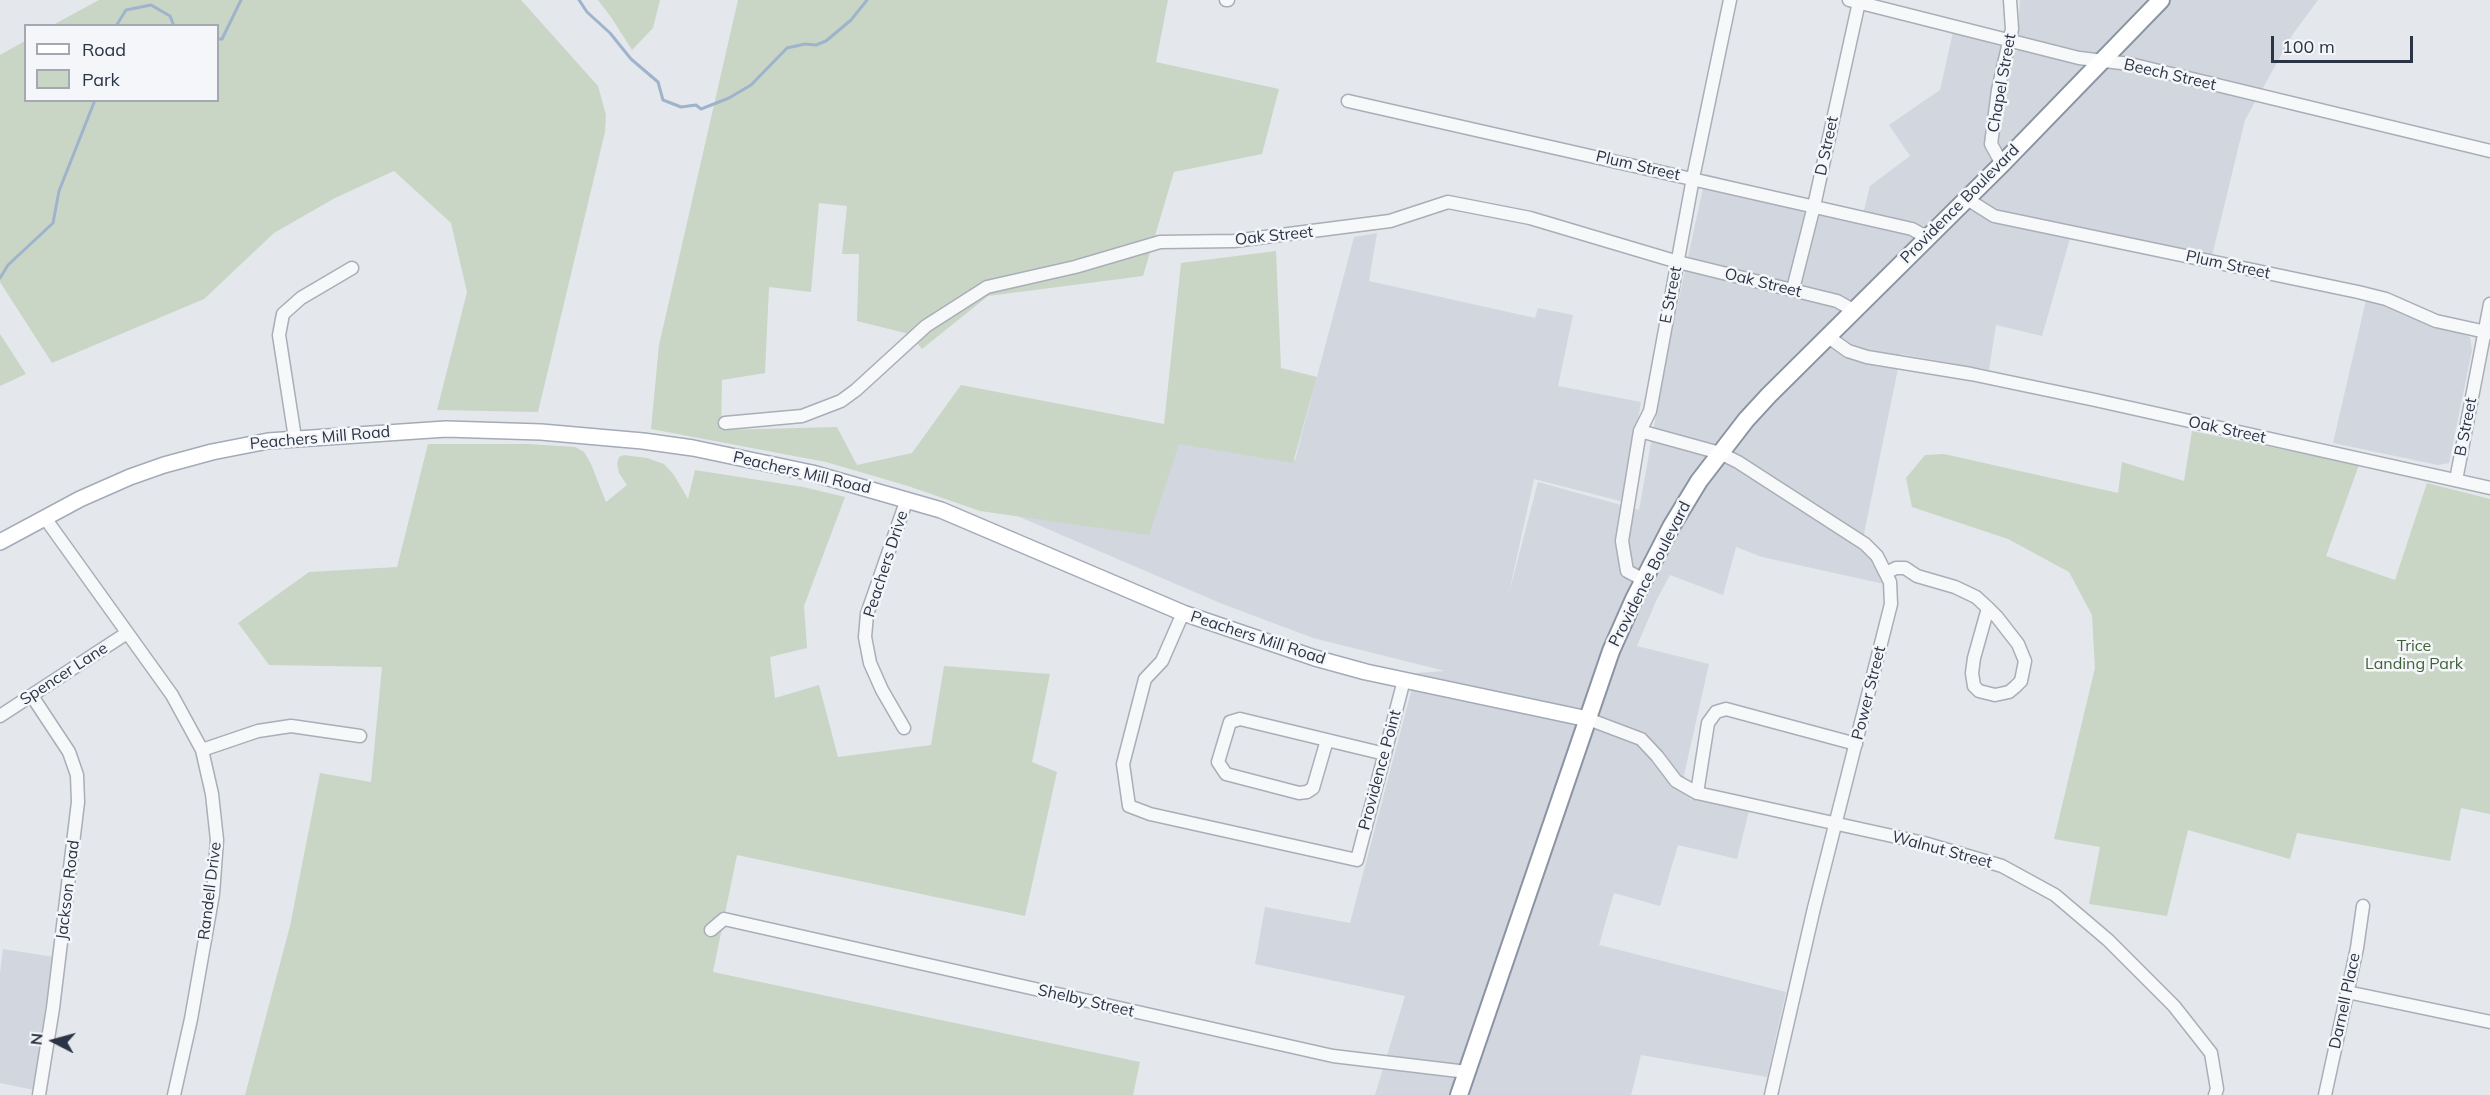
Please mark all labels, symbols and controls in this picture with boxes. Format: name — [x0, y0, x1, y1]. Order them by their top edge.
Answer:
legend — [24, 24, 219, 102]
scale bar — [2274, 24, 2416, 62]
street label: Chapel Street — [1984, 32, 2020, 134]
text: 100 m — [2282, 35, 2335, 58]
text: Road — [82, 38, 126, 61]
street label: Beech Street — [2122, 55, 2218, 95]
text: Park — [82, 68, 120, 91]
street label: D Street — [1811, 114, 1843, 178]
street label: Providence Boulevard — [1896, 140, 2024, 268]
street label: Plum Street — [1594, 147, 1682, 185]
street label: Oak Street — [1234, 222, 1314, 250]
street label: Plum Street — [2184, 247, 2272, 283]
street label: Oak Street — [1723, 264, 1803, 302]
street label: E Street — [1656, 265, 1686, 325]
street label: B Street — [2451, 396, 2481, 458]
street label: Oak Street — [2187, 412, 2267, 448]
street label: Peachers Mill Road — [249, 422, 391, 454]
street label: Peachers Mill Road — [731, 448, 873, 498]
street label: Providence Boulevard — [1605, 498, 1695, 650]
street label: Peachers Drive — [860, 508, 912, 620]
street label: Peachers Mill Road — [1188, 607, 1328, 669]
park label: Trice Landing Park — [2365, 636, 2463, 674]
street label: Spencer Lane — [17, 639, 111, 709]
street label: Power Street — [1848, 644, 1890, 742]
street label: Providence Point — [1355, 708, 1405, 832]
street label: Walnut Street — [1890, 827, 1994, 873]
street label: Jackson Road — [52, 839, 84, 941]
street label: Randell Drive — [194, 841, 226, 941]
street label: Darnell Place — [2325, 951, 2365, 1051]
street label: Shelby Street — [1036, 981, 1136, 1021]
north arrow — [24, 1011, 84, 1071]
text: N — [26, 1032, 47, 1046]

